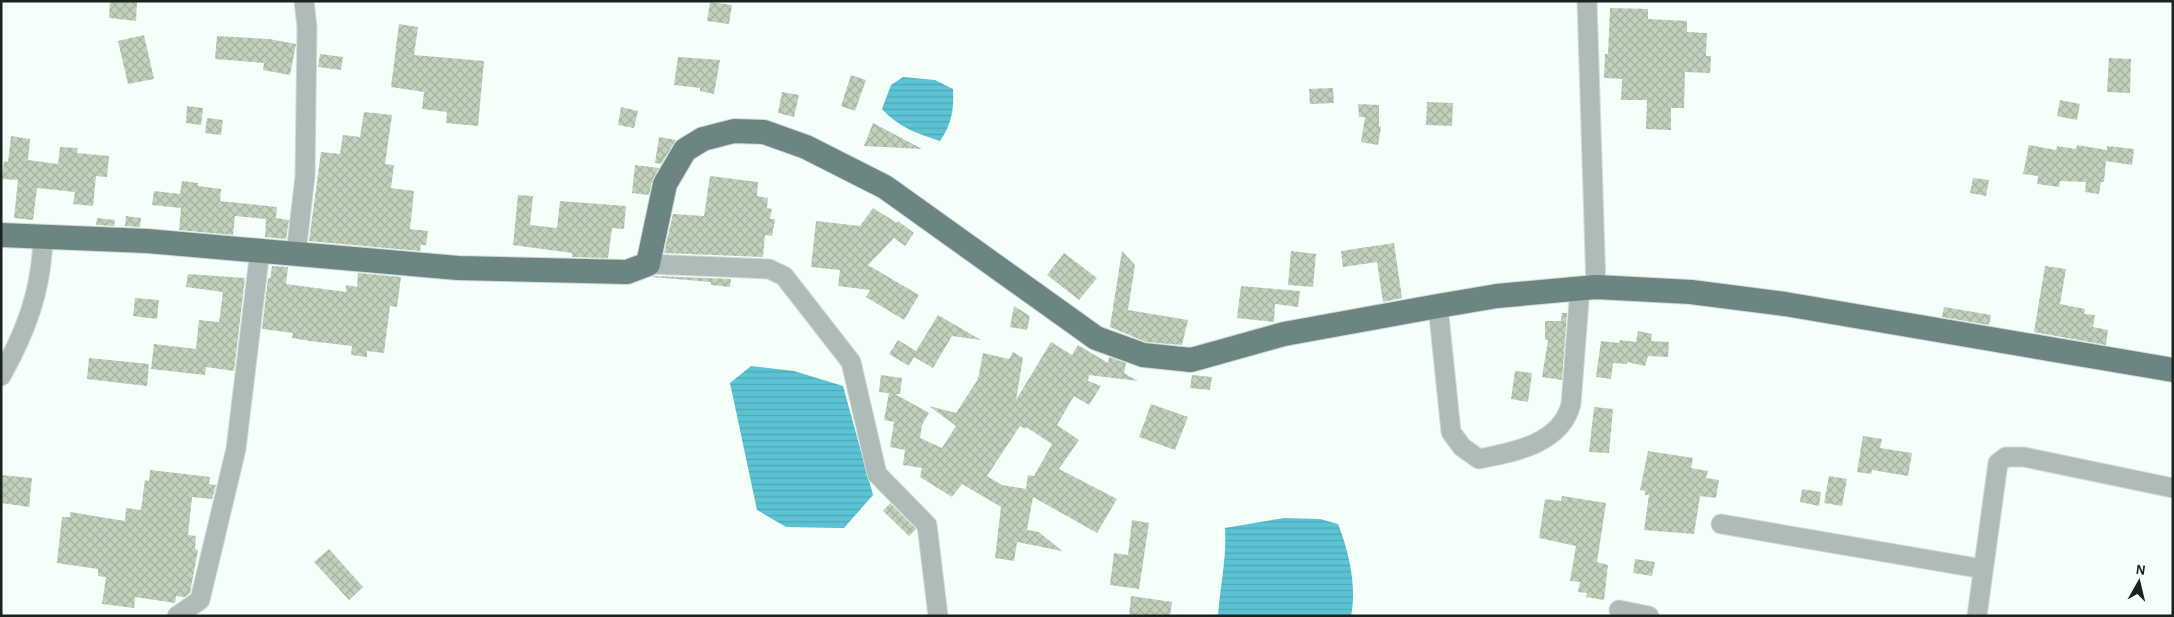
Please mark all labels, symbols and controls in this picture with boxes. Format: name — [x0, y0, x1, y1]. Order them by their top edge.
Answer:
north arrow — [2114, 557, 2164, 607]
text: N — [2135, 563, 2146, 578]

